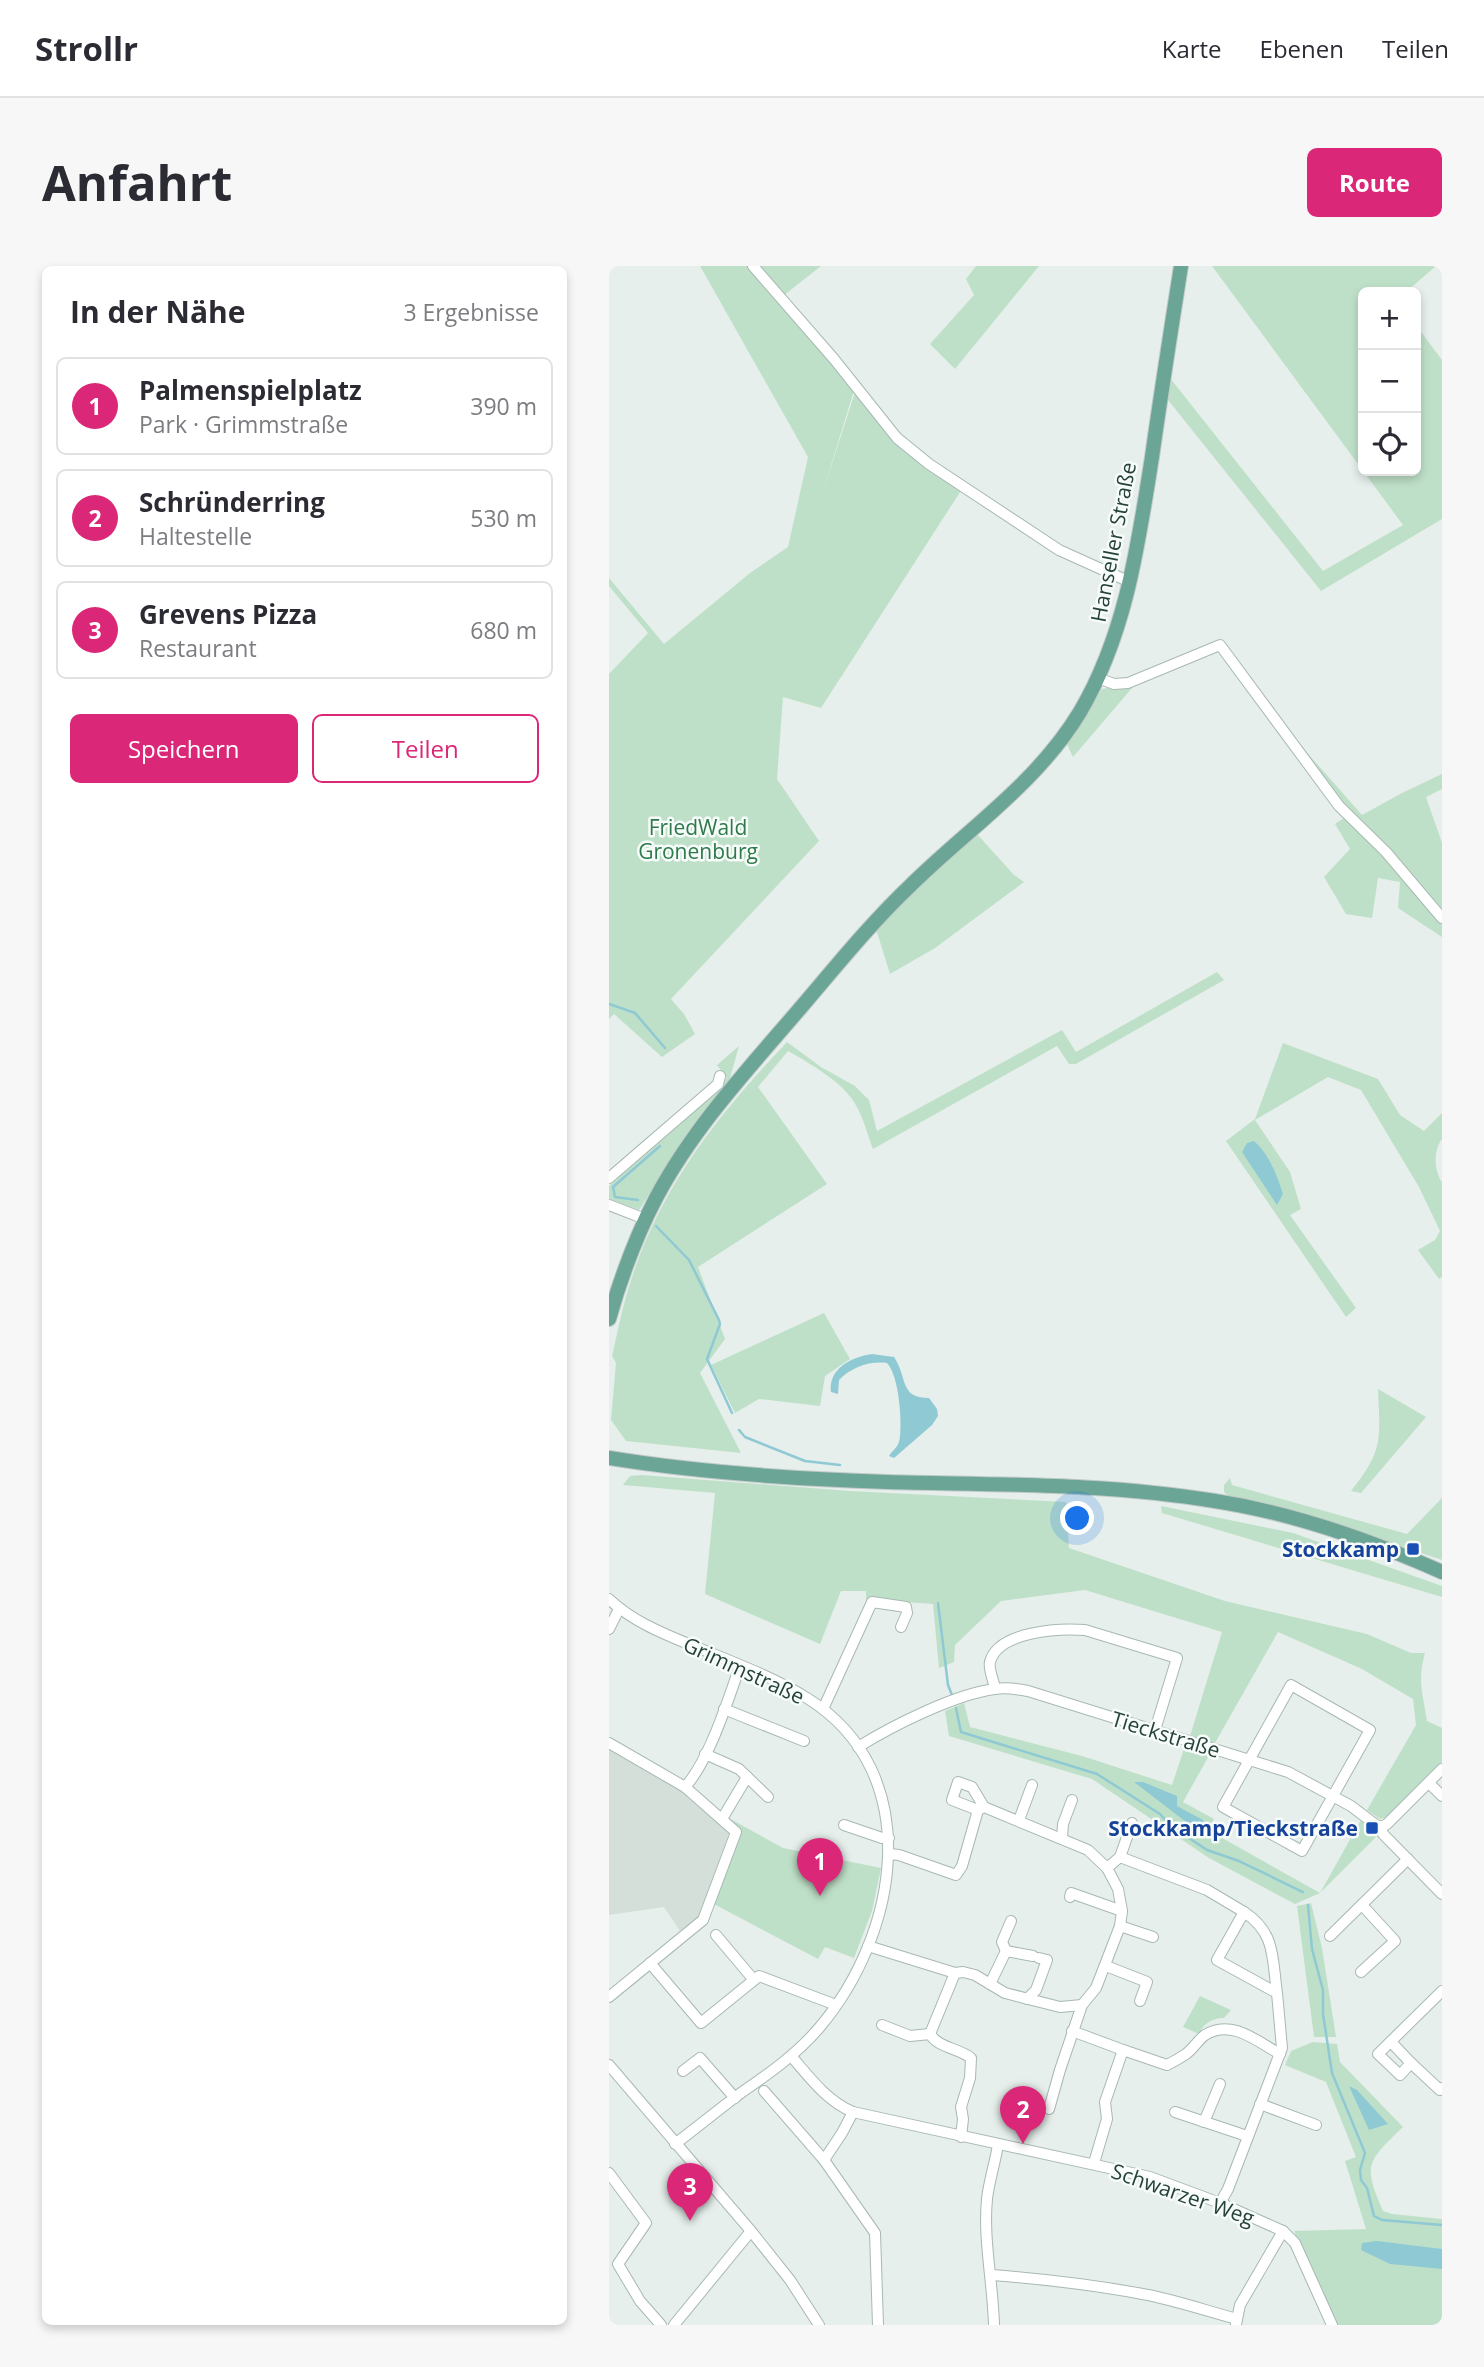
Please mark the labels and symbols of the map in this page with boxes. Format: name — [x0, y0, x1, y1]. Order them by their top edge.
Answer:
street label: Hanseller Straße — [1084, 460, 1142, 624]
park label: FriedWald Gronenburg — [638, 813, 758, 865]
your location — [1060, 1501, 1094, 1535]
place label: Stockkamp — [1282, 1535, 1399, 1563]
marker: Stockkamp — [1405, 1541, 1421, 1557]
street label: Grimmstraße — [679, 1630, 809, 1710]
street label: Tieckstraße — [1108, 1704, 1224, 1764]
place label: Stockkamp/Tieckstraße — [1108, 1814, 1358, 1842]
marker: Stockkamp/Tieckstraße — [1364, 1820, 1380, 1836]
pin: 1 — [797, 1838, 843, 1896]
pin: 2 — [1000, 2086, 1046, 2144]
street label: Schwarzer Weg — [1108, 2156, 1258, 2232]
pin: 3 — [667, 2163, 713, 2221]

